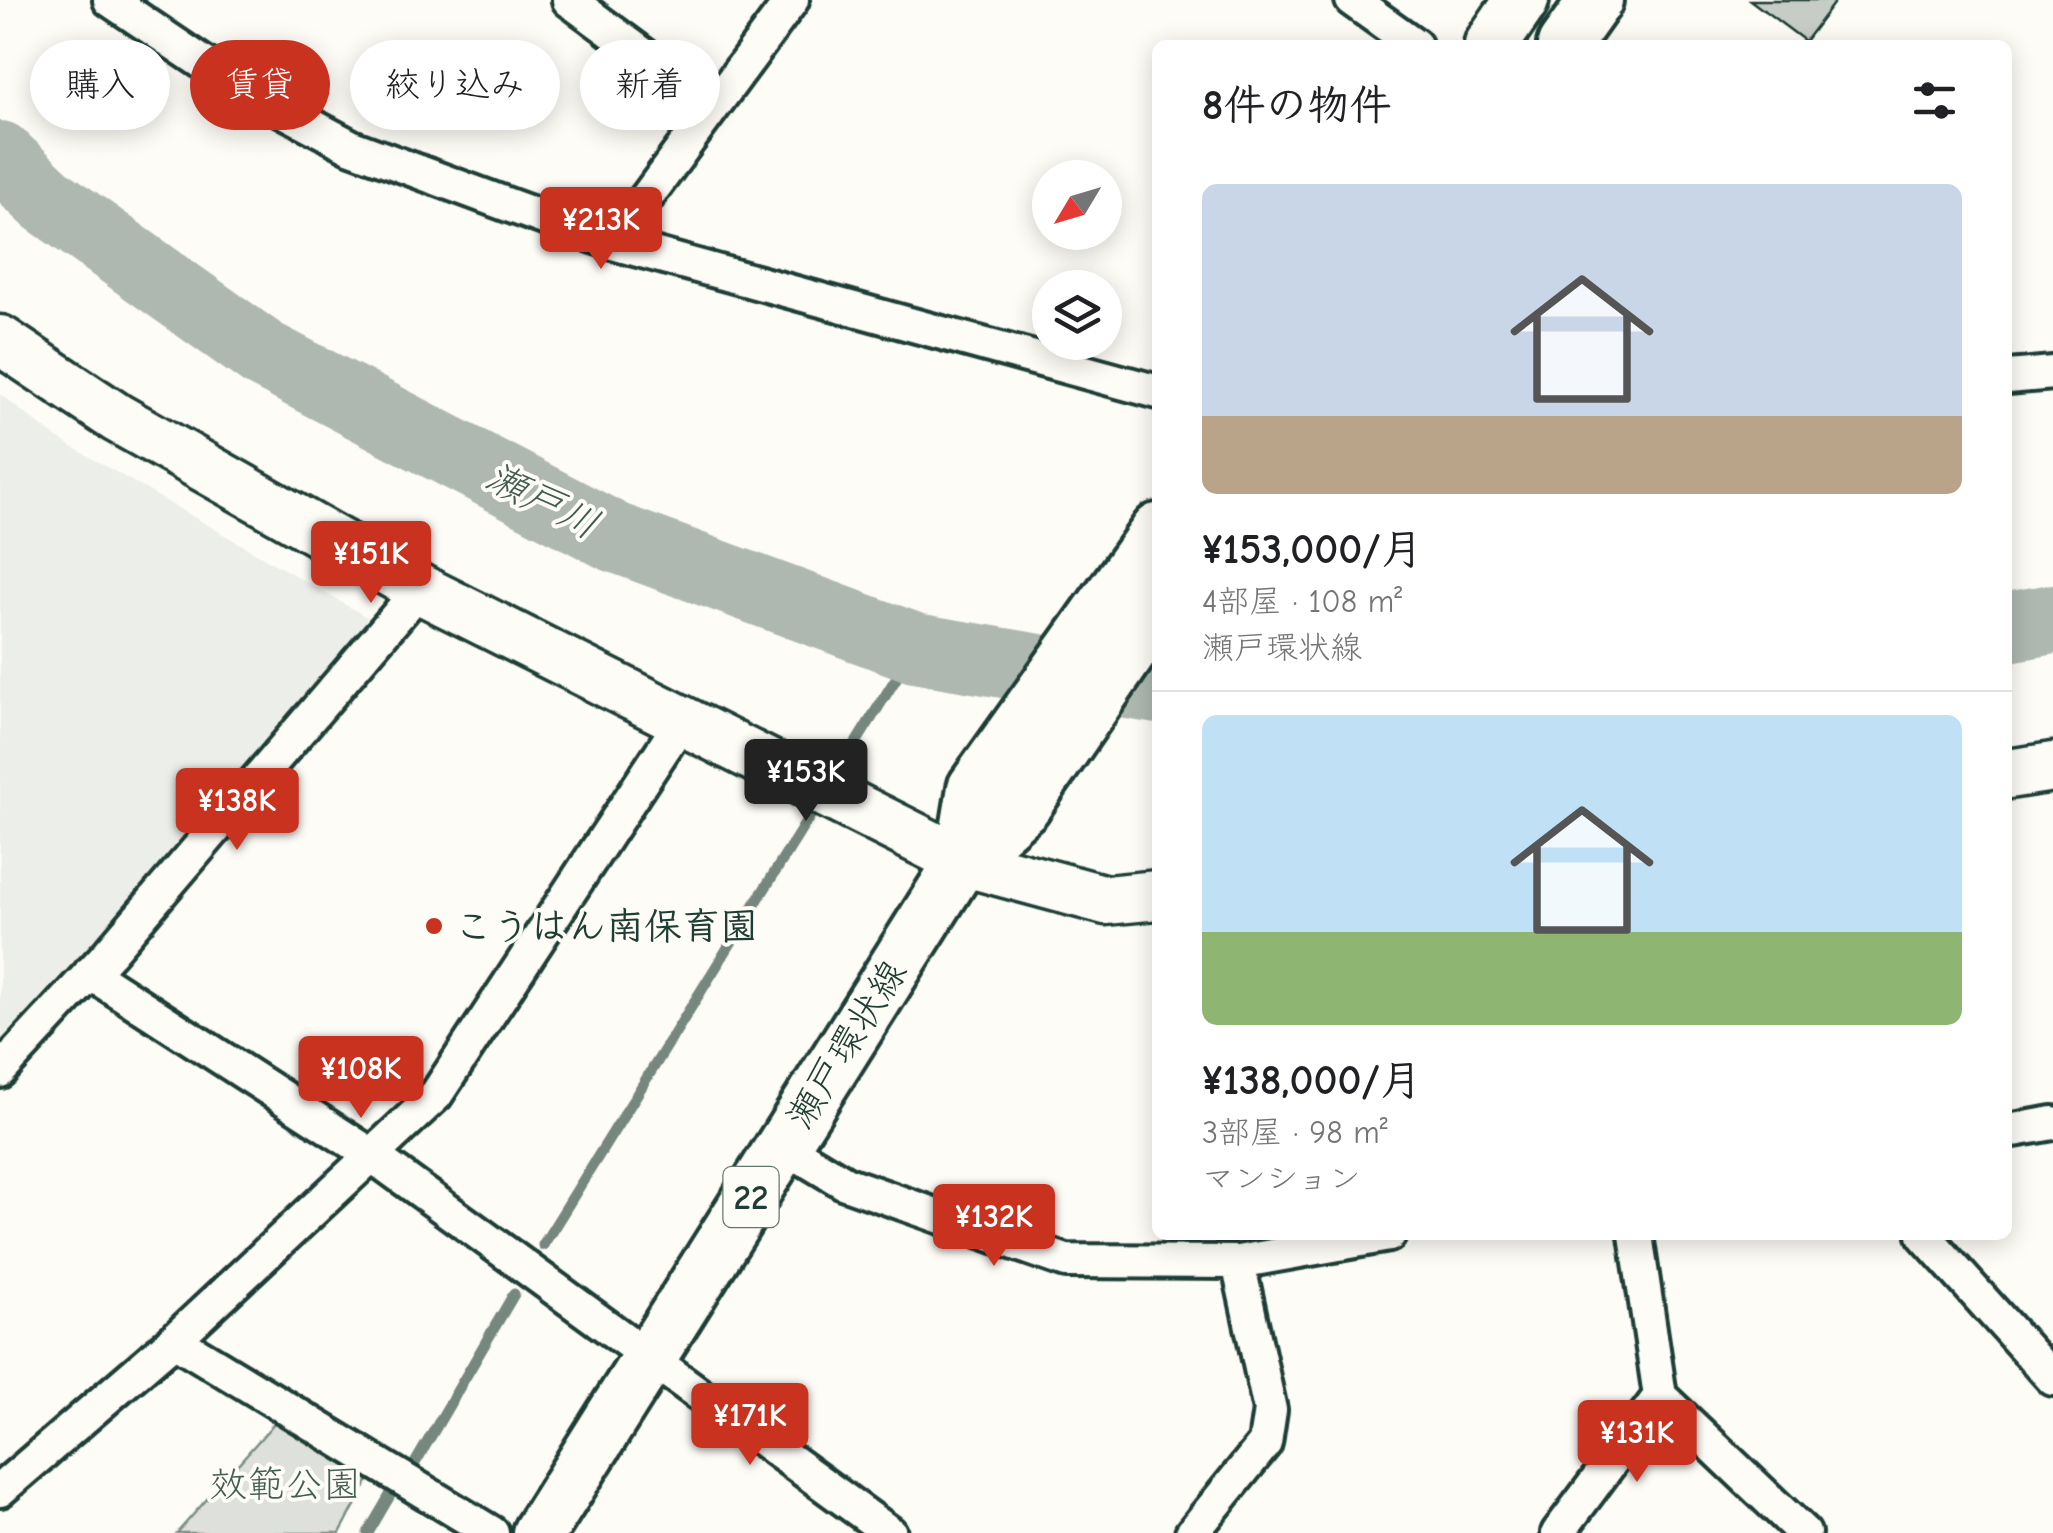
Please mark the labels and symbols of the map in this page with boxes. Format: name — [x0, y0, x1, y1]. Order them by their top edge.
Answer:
north arrow — [1032, 160, 1122, 250]
pin: ¥213K — [531, 187, 671, 272]
water label: 瀬戸川 — [479, 453, 606, 549]
pin: ¥151K — [301, 521, 441, 606]
pin: ¥153K — [736, 739, 876, 824]
pin: ¥138K — [167, 768, 307, 853]
place label: こうはん南保育園 — [454, 905, 758, 949]
marker: こうはん南保育園 — [423, 915, 445, 937]
street label: 瀬戸環状線 — [778, 952, 916, 1137]
pin: ¥108K — [291, 1036, 431, 1121]
road number: 22 — [724, 1167, 778, 1227]
pin: ¥132K — [924, 1184, 1064, 1269]
pin: ¥171K — [680, 1383, 820, 1468]
pin: ¥131K — [1567, 1400, 1707, 1485]
park label: 效範公園 — [209, 1463, 361, 1507]

